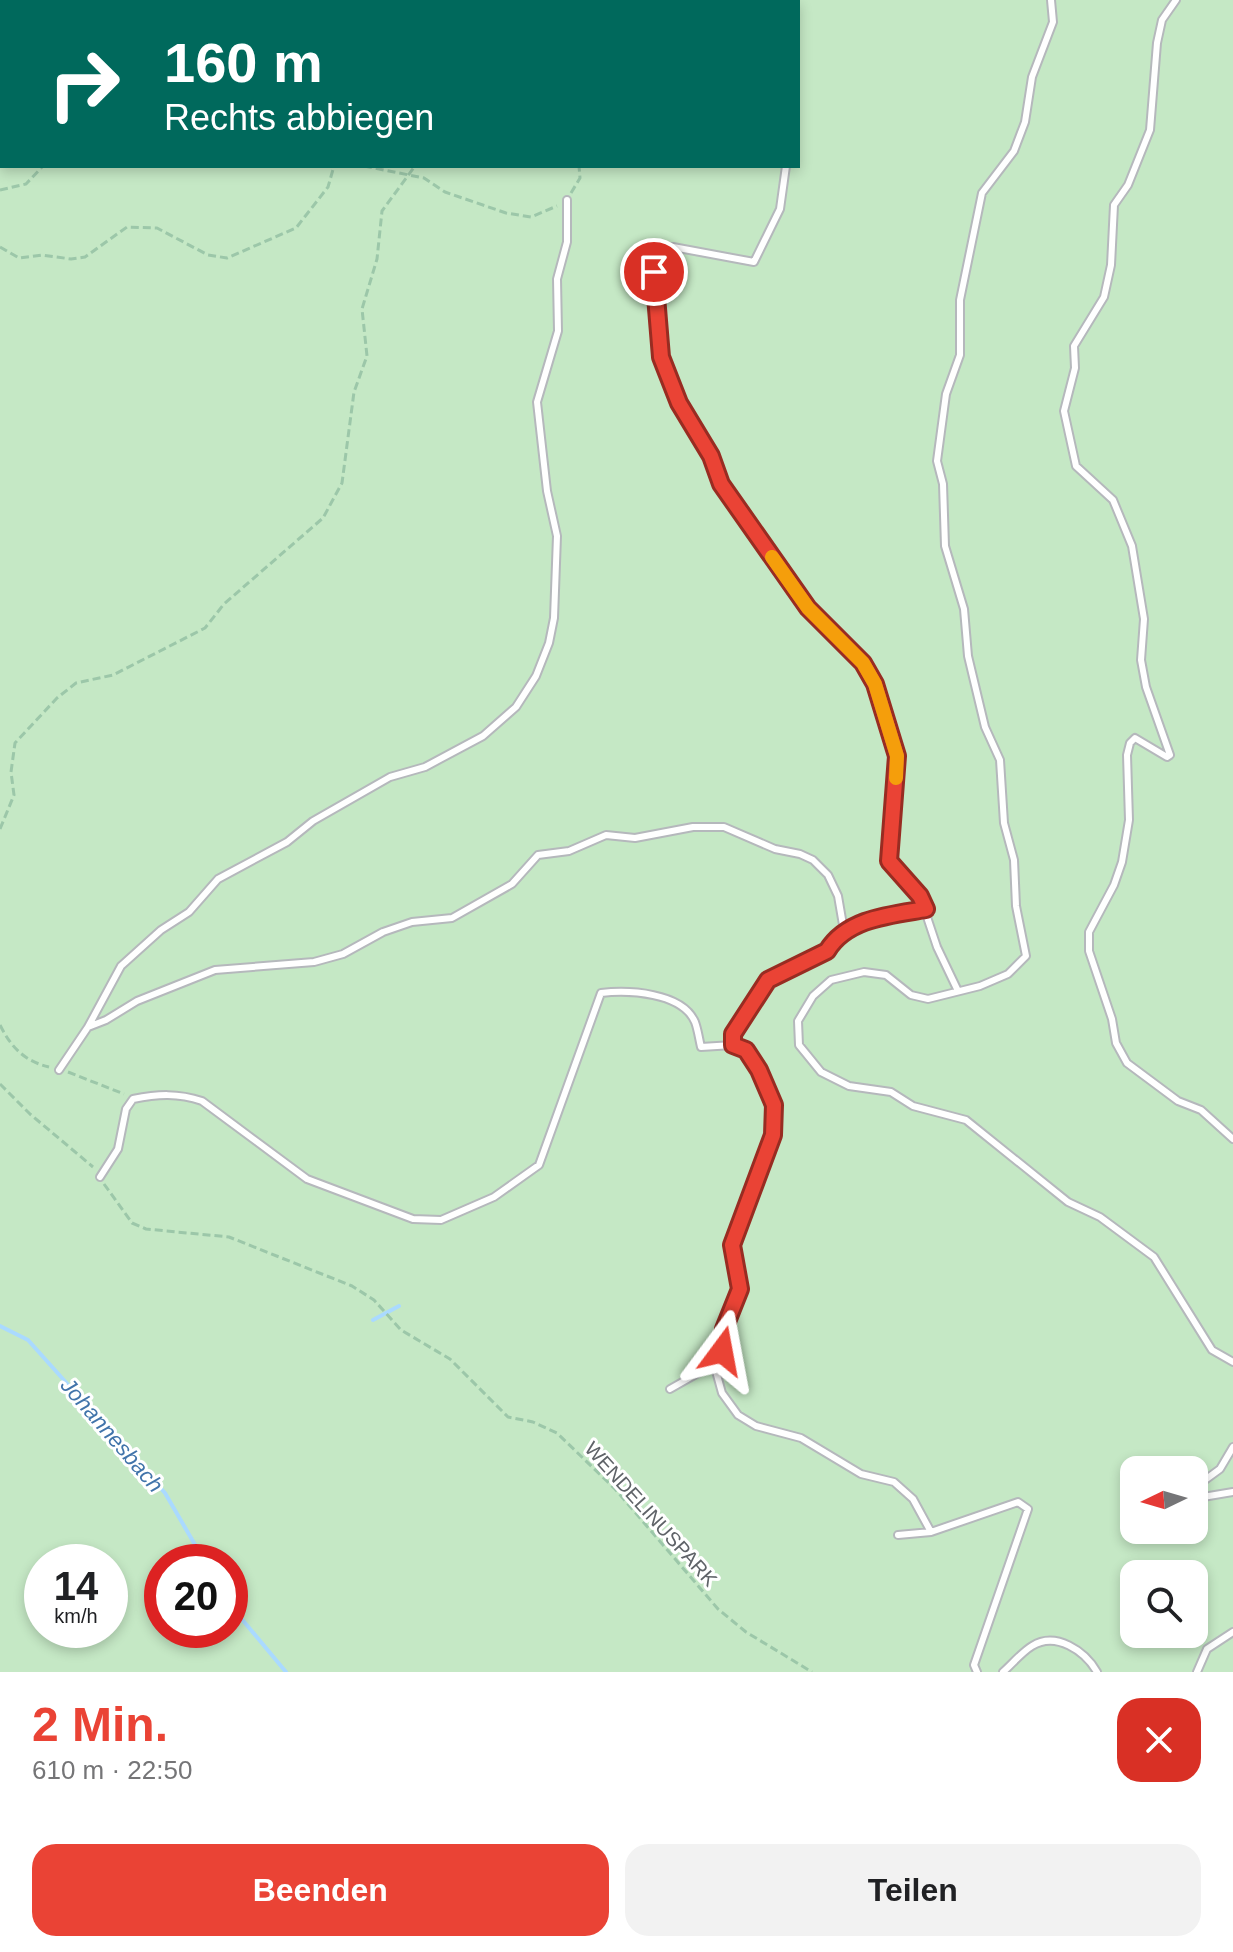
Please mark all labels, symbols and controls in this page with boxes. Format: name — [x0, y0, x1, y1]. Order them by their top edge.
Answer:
text: 160 m — [164, 31, 323, 94]
icon: right — [32, 32, 136, 136]
text: Rechts abbiegen — [164, 97, 434, 138]
pin — [620, 238, 688, 306]
icon: arrive — [632, 250, 676, 294]
position arrow — [680, 1309, 764, 1393]
water label: Johannesbach — [55, 1372, 168, 1497]
street label: WENDELINUSPARK — [580, 1437, 722, 1591]
north arrow — [1120, 1456, 1208, 1544]
map controls — [1120, 1456, 1208, 1648]
speed limit sign: 20 — [144, 1544, 248, 1648]
button: search — [1120, 1560, 1208, 1648]
text: 14 — [54, 1564, 98, 1608]
text: km/h — [54, 1605, 98, 1627]
text: 2 Min. — [32, 1698, 168, 1751]
button: close — [1117, 1698, 1201, 1782]
text: 610 m · 22:50 — [32, 1755, 192, 1785]
button: Beenden — [32, 1844, 609, 1936]
button: Teilen — [625, 1844, 1201, 1936]

